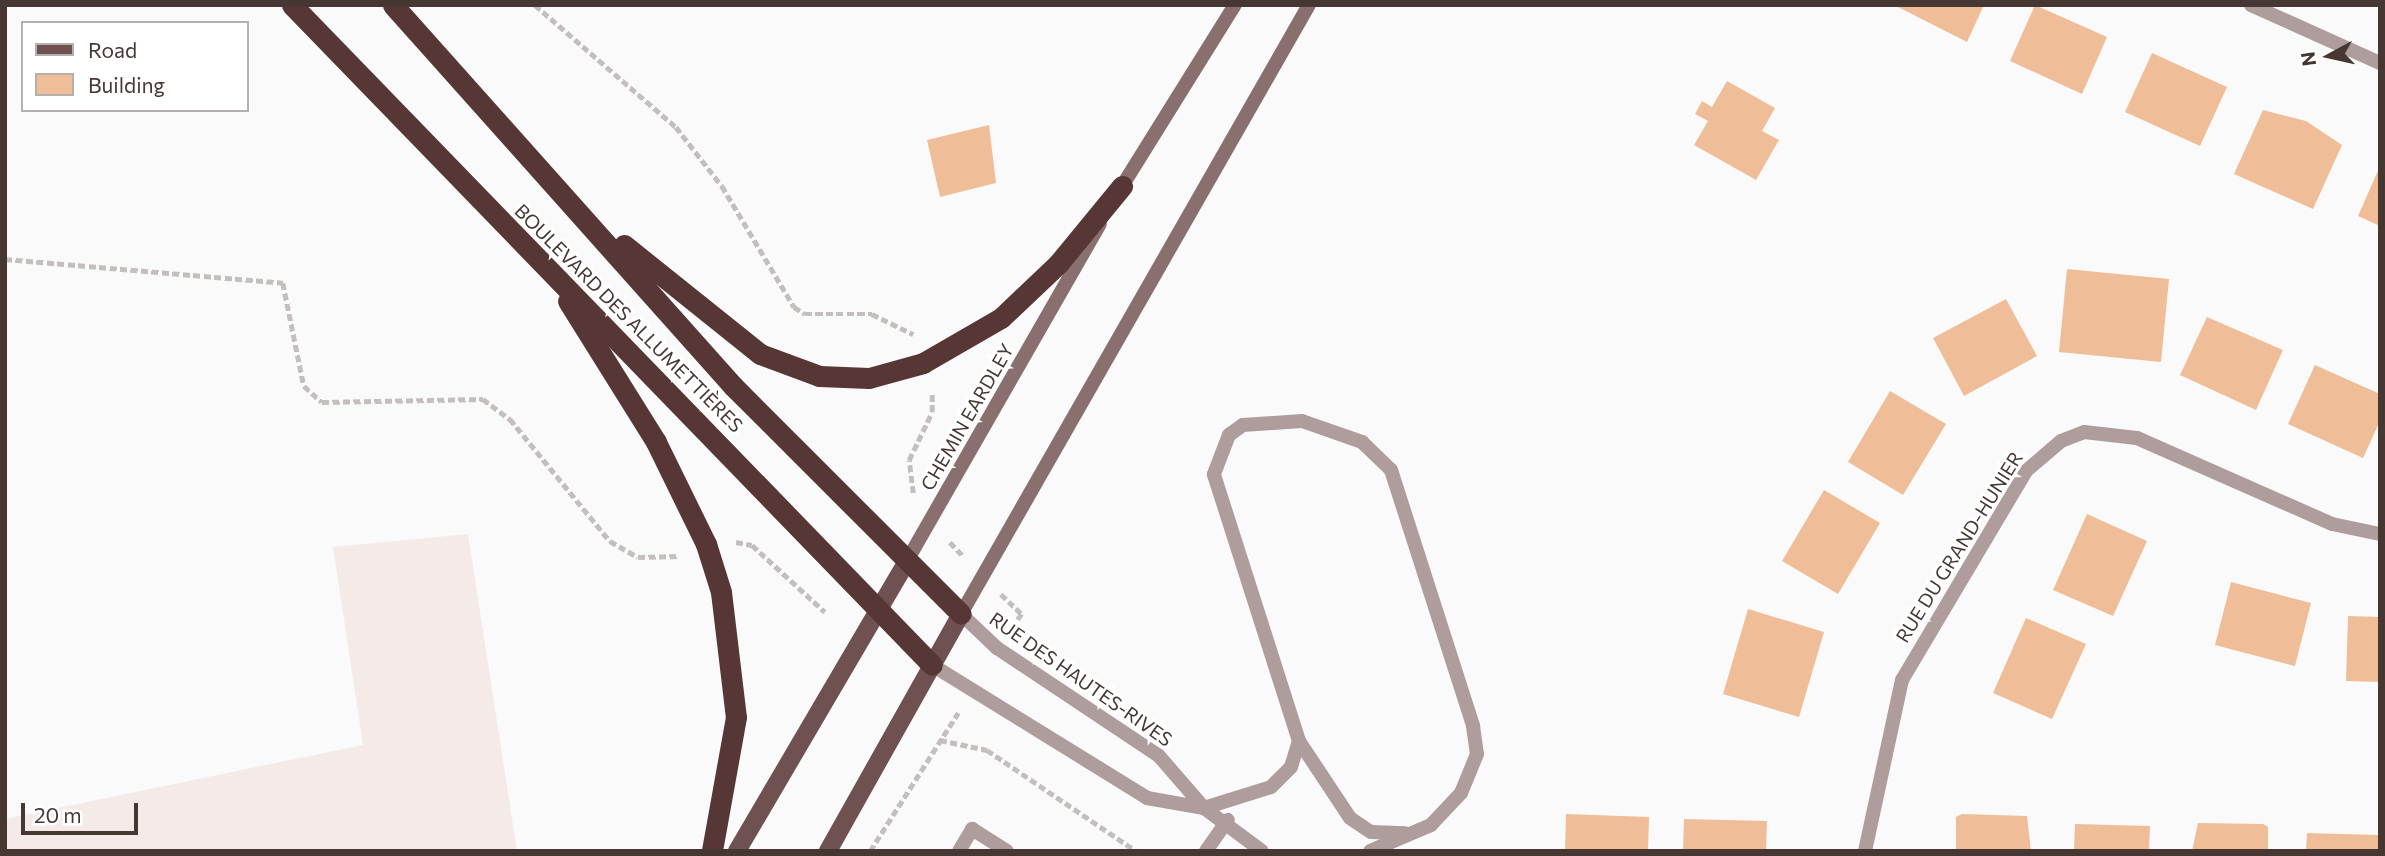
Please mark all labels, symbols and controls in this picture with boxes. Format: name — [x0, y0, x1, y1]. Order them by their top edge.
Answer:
legend — [21, 21, 248, 112]
north arrow — [2294, 21, 2364, 91]
text: Road — [88, 37, 137, 62]
text: N — [2295, 50, 2320, 68]
text: Building — [88, 72, 165, 97]
street label: BOULEVARD DES ALLUMETTIÈRES — [510, 199, 748, 437]
street label: CHEMIN EARDLEY — [916, 340, 1018, 494]
street label: RUE DU GRAND-HUNIER — [1891, 447, 2027, 647]
street label: RUE DES HAUTES-RIVES — [985, 607, 1177, 751]
scale bar — [24, 790, 142, 834]
text: 20 m — [34, 802, 82, 827]

